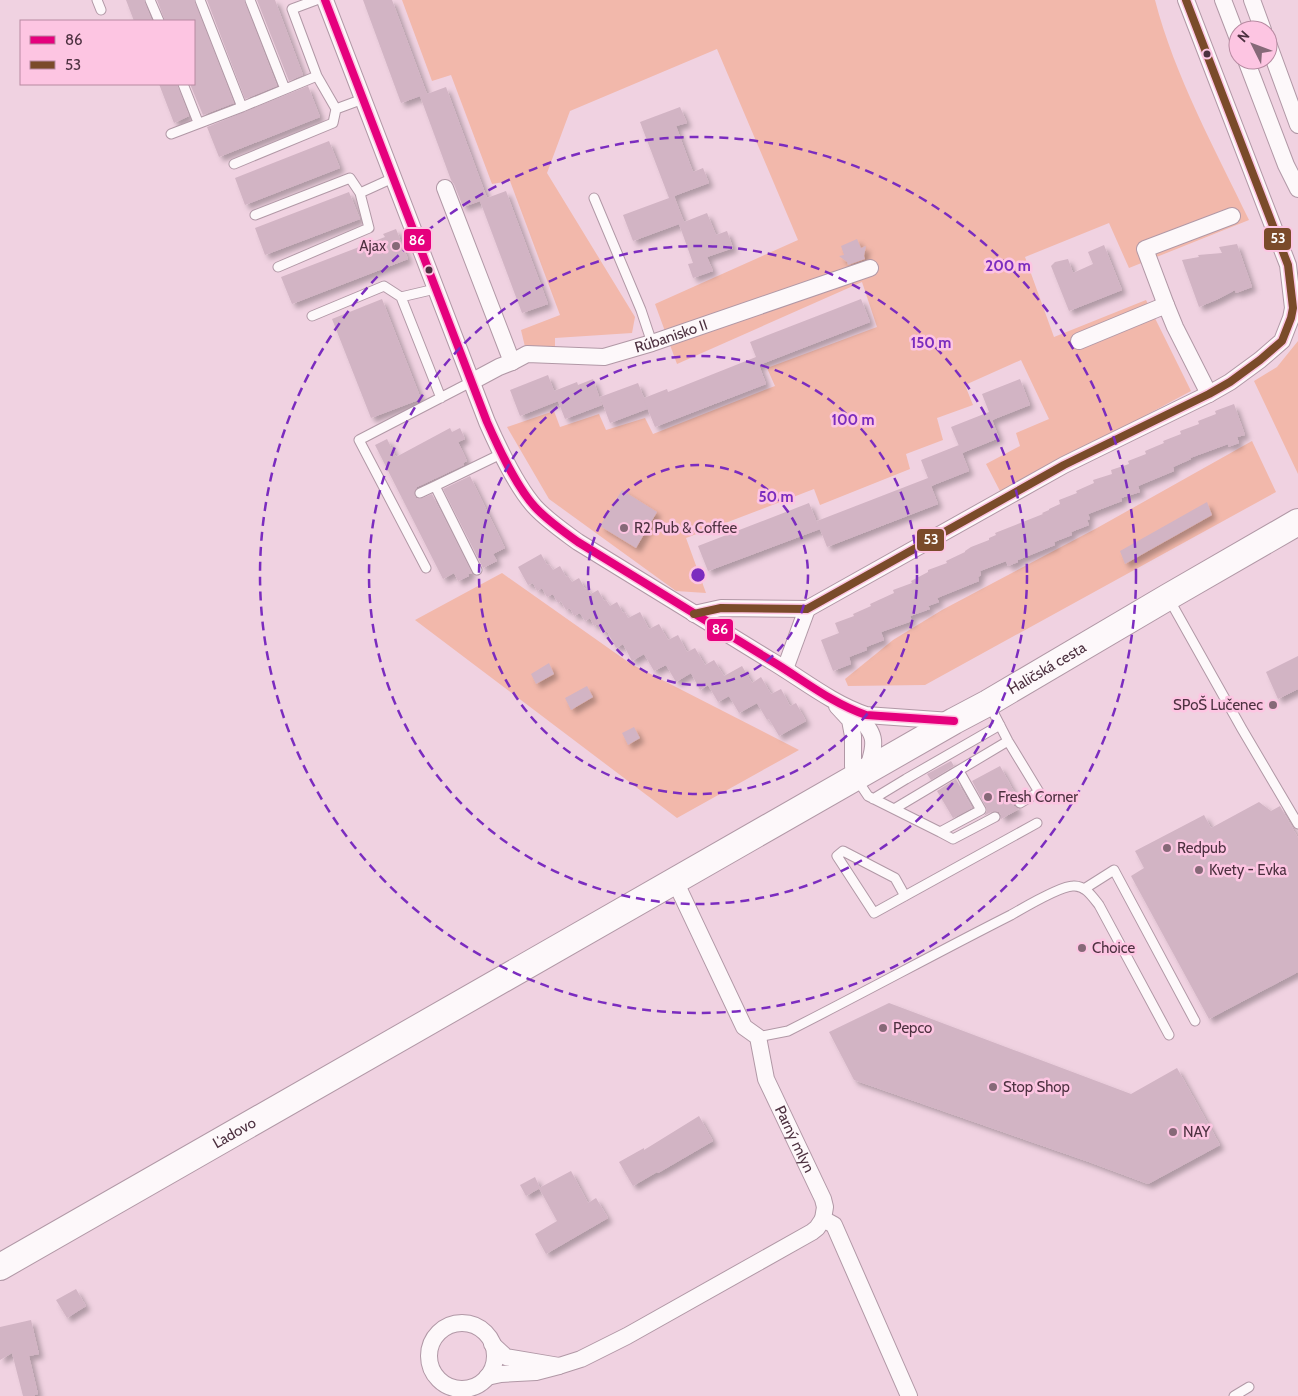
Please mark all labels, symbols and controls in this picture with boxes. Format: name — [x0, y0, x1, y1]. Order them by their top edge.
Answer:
legend — [20, 20, 195, 85]
north arrow — [1228, 20, 1278, 70]
text: N — [1233, 27, 1253, 46]
text: 86 — [65, 31, 83, 49]
unlabelled marker — [1202, 49, 1212, 59]
text: 53 — [65, 56, 81, 74]
line badge: 53 — [1263, 227, 1292, 251]
line badge: 86 — [403, 228, 432, 252]
text: 53 — [1270, 229, 1286, 247]
text: 86 — [409, 231, 425, 249]
place label: Ajax — [359, 237, 386, 255]
marker: Ajax — [390, 240, 402, 252]
text: 200 m — [985, 257, 1031, 275]
unlabelled marker — [424, 265, 434, 275]
street label: Rúbanisko II — [633, 316, 710, 357]
text: 150 m — [911, 334, 951, 352]
text: 100 m — [831, 411, 875, 429]
text: 50 m — [758, 488, 794, 506]
place label: R2 Pub & Coffee — [634, 519, 738, 537]
marker: R2 Pub & Coffee — [618, 522, 630, 534]
line badge: 53 — [916, 528, 945, 552]
text: 53 — [923, 530, 939, 548]
centre of rings — [689, 566, 707, 584]
line badge: 86 — [706, 618, 734, 642]
text: 86 — [712, 620, 728, 638]
street label: Haličská cesta — [1005, 638, 1090, 698]
place label: SPoŠ Lučenec — [1173, 695, 1263, 714]
marker: SPoŠ Lučenec — [1267, 699, 1279, 711]
place label: Fresh Corner — [998, 788, 1078, 806]
marker: Fresh Corner — [982, 791, 994, 803]
place label: Redpub — [1177, 839, 1226, 857]
marker: Redpub — [1161, 842, 1173, 854]
place label: Kvety - Evka — [1209, 861, 1287, 879]
marker: Kvety - Evka — [1193, 864, 1205, 876]
place label: Choice — [1092, 939, 1136, 957]
marker: Choice — [1076, 942, 1088, 954]
place label: Pepco — [893, 1019, 932, 1037]
marker: Pepco — [877, 1022, 889, 1034]
place label: Stop Shop — [1003, 1078, 1070, 1096]
marker: Stop Shop — [987, 1081, 999, 1093]
street label: Parný mlyn — [771, 1103, 818, 1176]
street label: Ľadovo — [210, 1113, 259, 1152]
place label: NAY — [1183, 1123, 1211, 1141]
marker: NAY — [1167, 1126, 1179, 1138]

